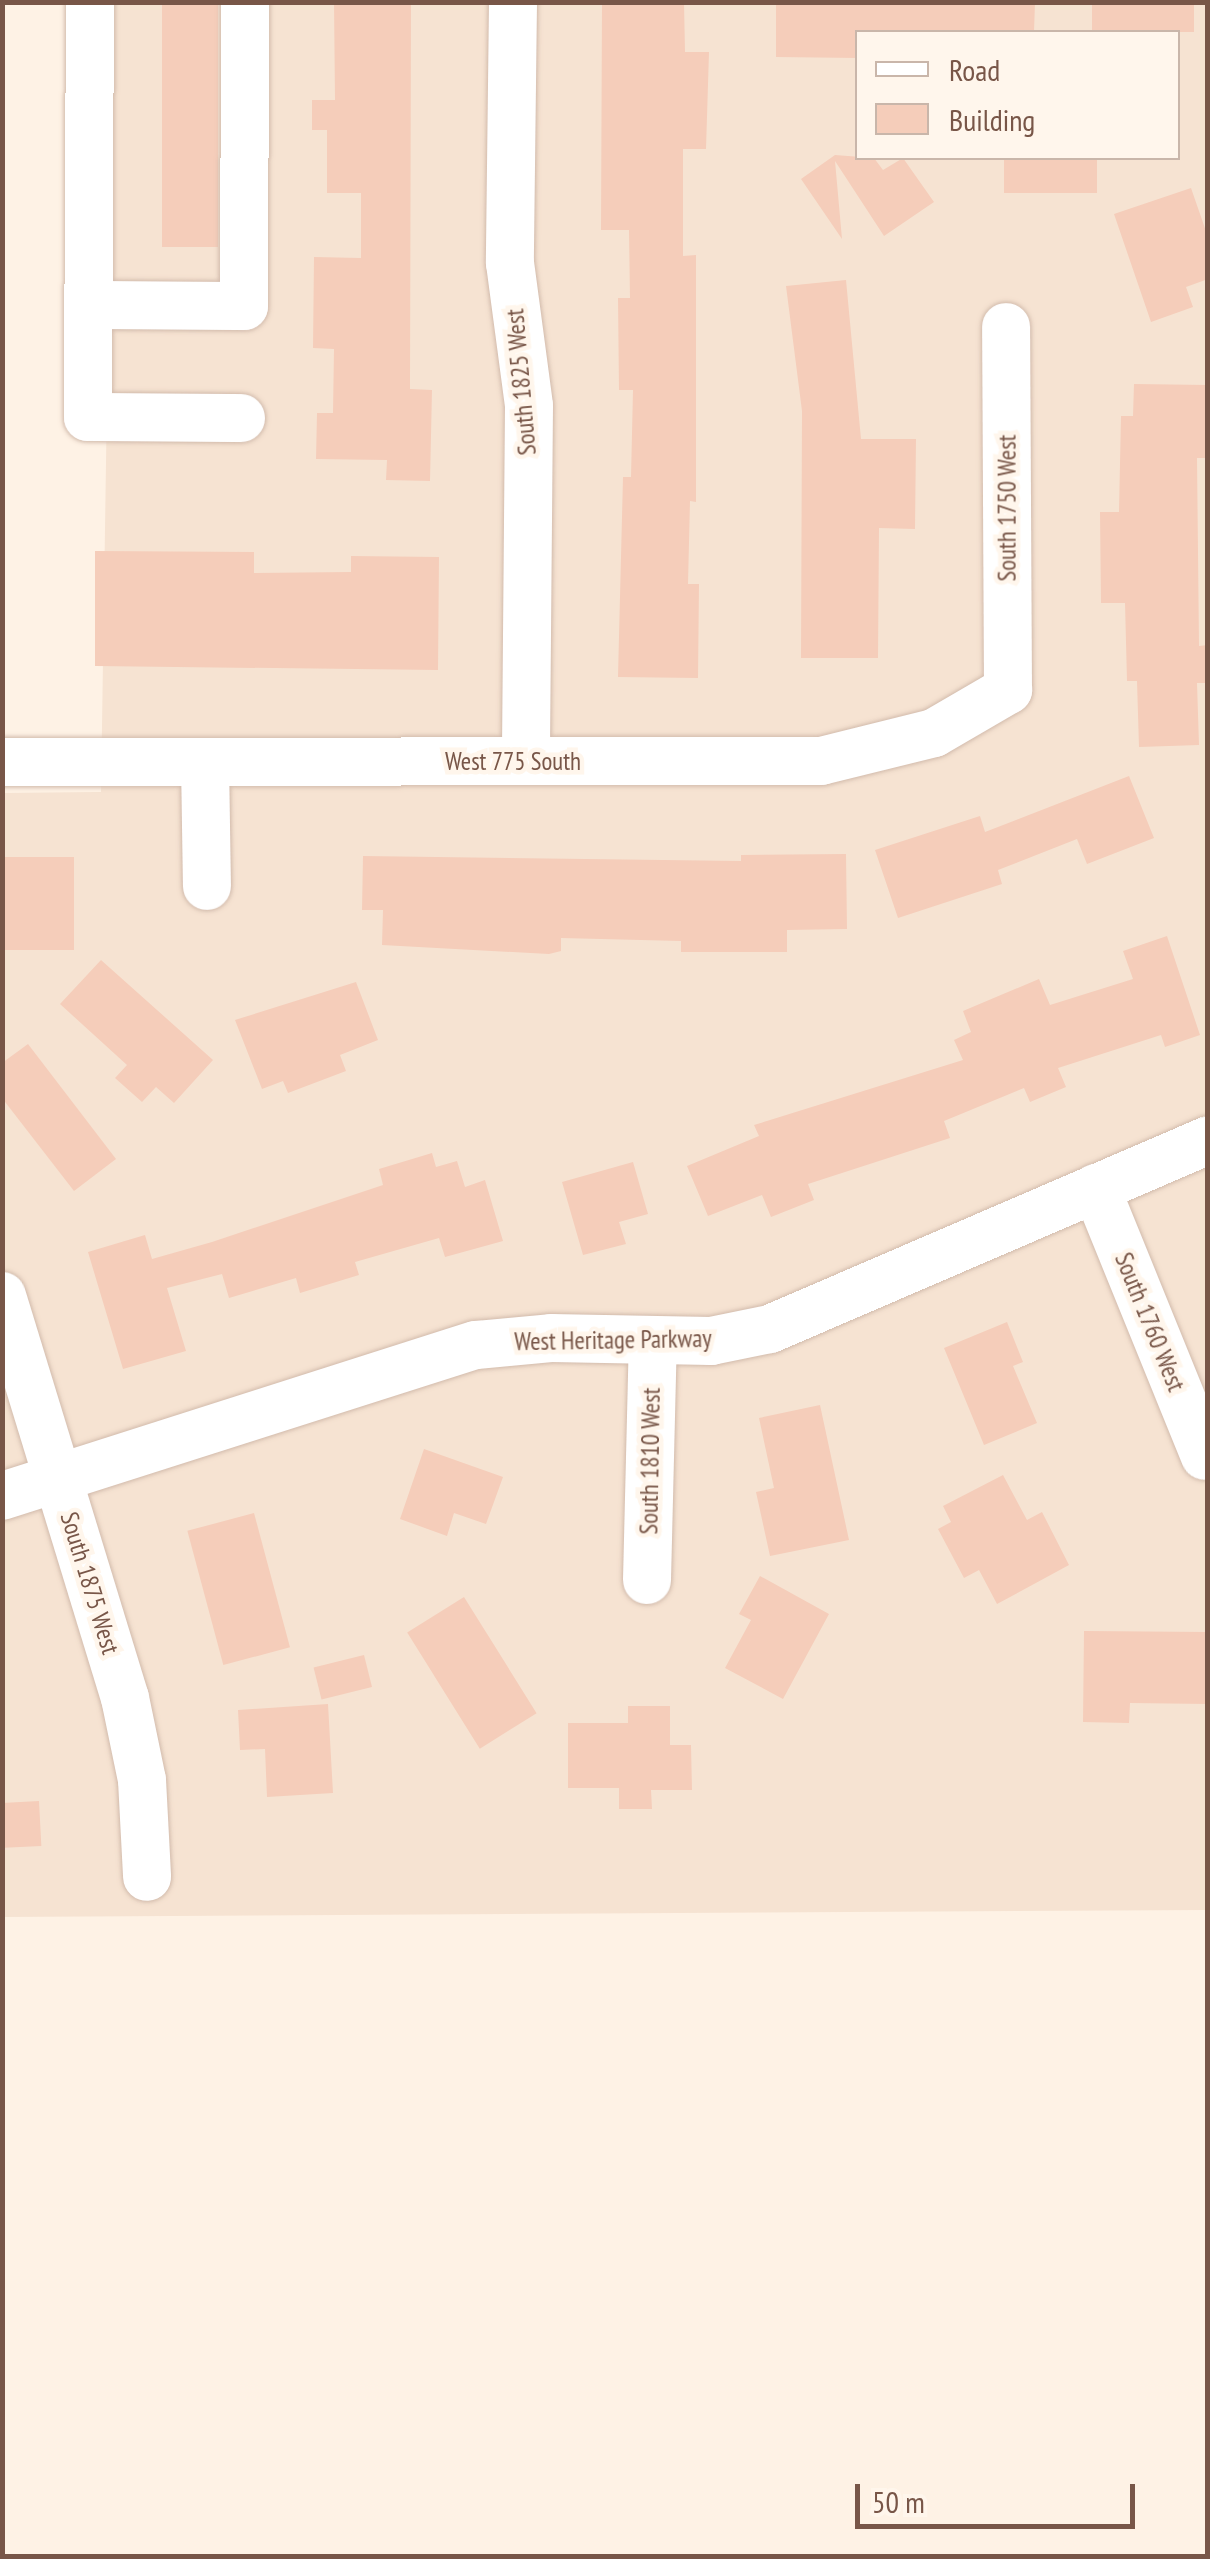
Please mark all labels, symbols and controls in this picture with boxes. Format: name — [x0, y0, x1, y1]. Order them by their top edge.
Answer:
legend — [855, 30, 1180, 160]
text: Road — [949, 50, 1000, 89]
text: Building — [949, 100, 1035, 139]
street label: South 1825 West — [500, 307, 542, 457]
street label: South 1750 West — [992, 434, 1022, 582]
street label: West 775 South — [445, 746, 581, 776]
street label: South 1760 West — [1108, 1248, 1192, 1396]
street label: West Heritage Parkway — [514, 1323, 712, 1357]
street label: South 1810 West — [634, 1387, 666, 1535]
street label: South 1875 West — [54, 1508, 126, 1658]
scale bar — [860, 2464, 1140, 2526]
text: 50 m — [872, 2482, 925, 2521]

